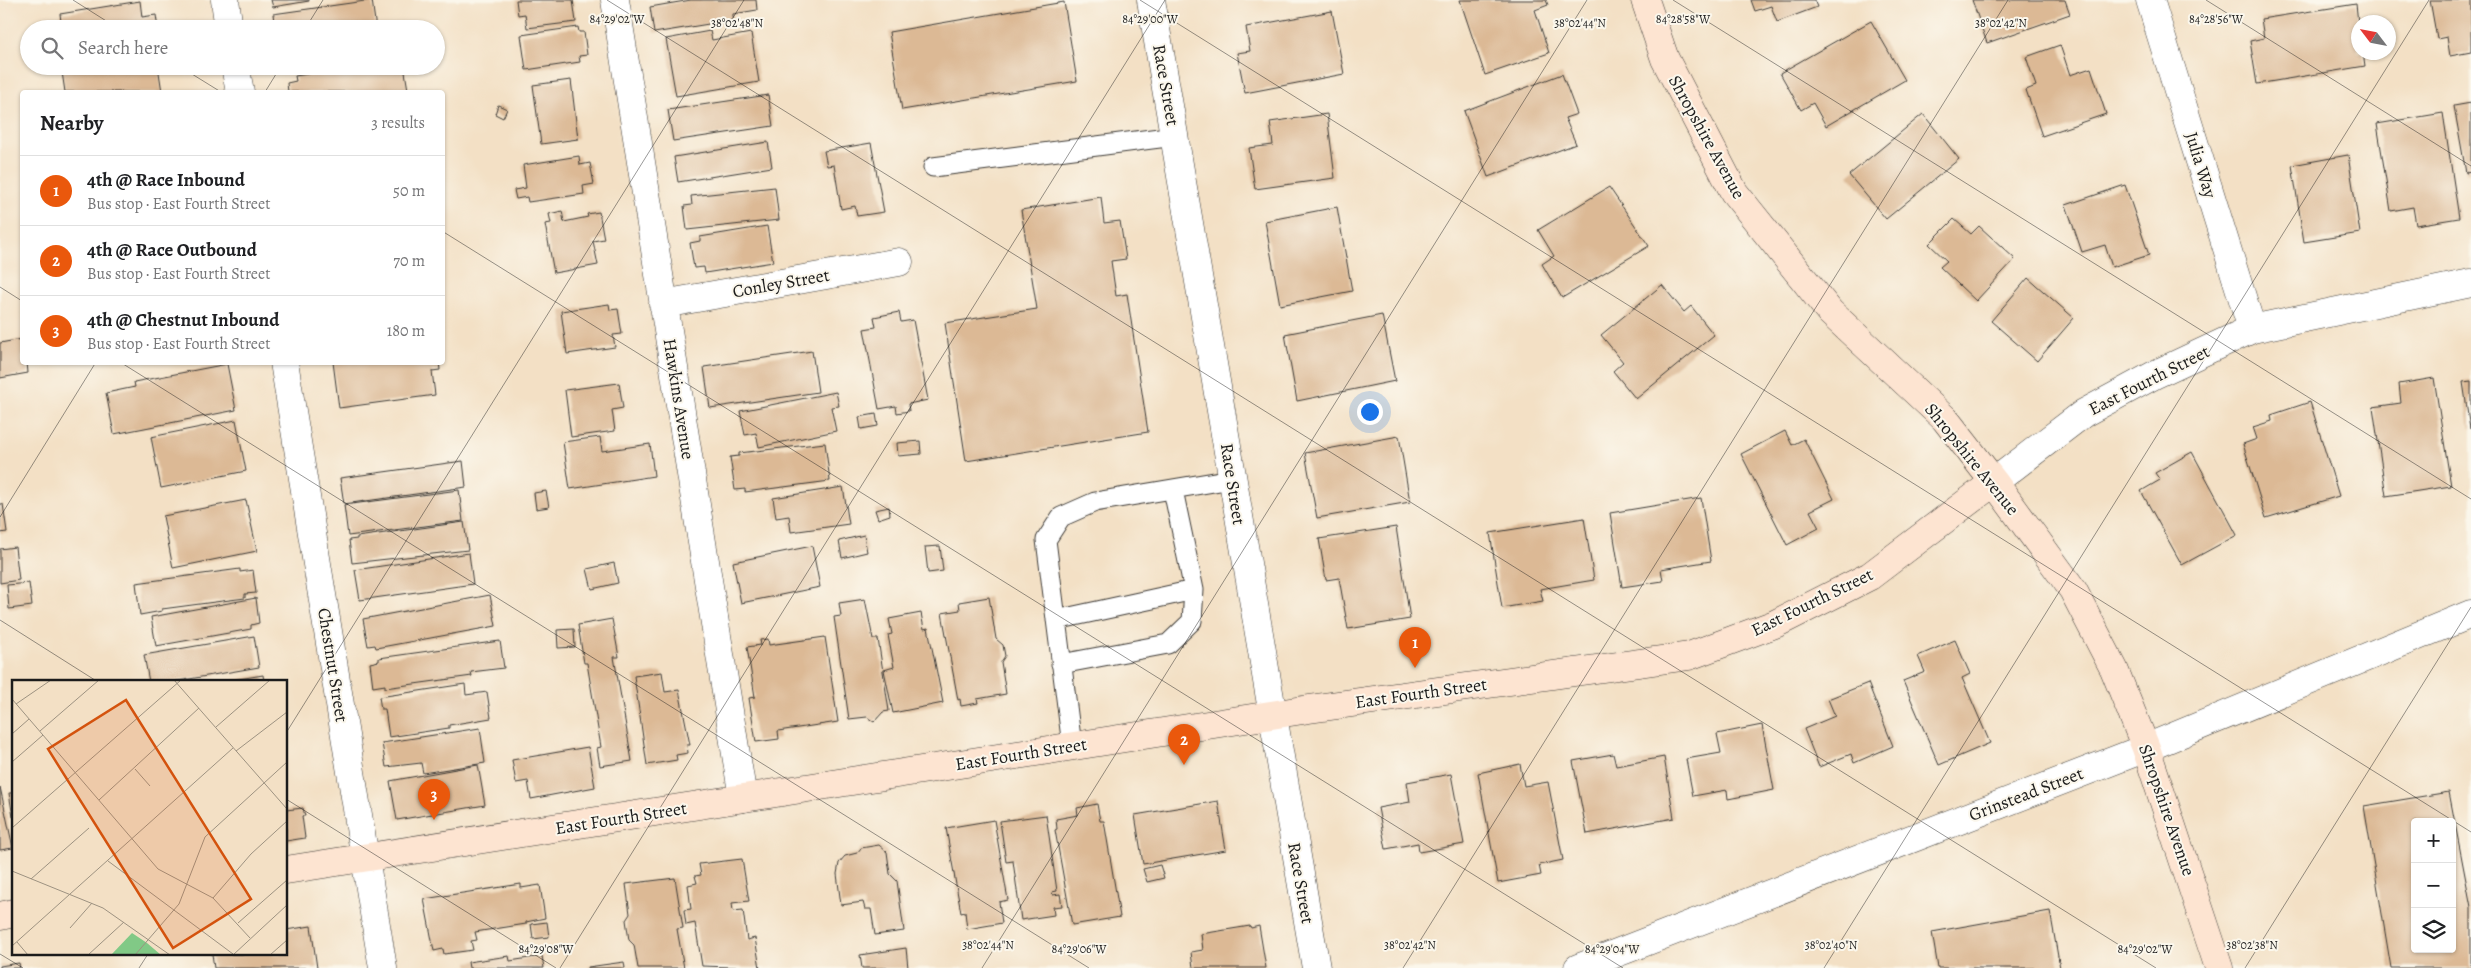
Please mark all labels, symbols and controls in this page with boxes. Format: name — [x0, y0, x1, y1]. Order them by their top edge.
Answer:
text: 84°29'02"W — [589, 11, 645, 27]
text: 84°29'00"W — [1122, 11, 1179, 27]
text: 84°28'58"W — [1656, 11, 1711, 27]
text: 84°28'56"W — [2189, 11, 2244, 27]
text: 38°02'48"N — [711, 15, 763, 31]
text: 38°02'44"N — [1554, 15, 1606, 31]
text: 38°02'42"N — [1975, 15, 2027, 31]
north arrow — [2351, 15, 2396, 60]
search box — [20, 20, 445, 75]
icon: search — [38, 34, 66, 62]
text: Search here — [78, 35, 168, 61]
street label: Race Street — [1147, 42, 1185, 128]
street label: Shropshire Avenue — [1663, 71, 1751, 203]
text: Nearby — [40, 109, 103, 137]
text: 3 results — [371, 112, 425, 134]
street label: Julia Way — [2180, 129, 2223, 202]
text: 4th @ Race Inbound — [87, 167, 245, 193]
text: 1 — [53, 180, 59, 202]
text: 50 m — [393, 180, 425, 202]
text: Bus stop · East Fourth Street — [87, 193, 270, 215]
text: 4th @ Race Outbound — [87, 237, 257, 263]
text: 2 — [52, 250, 60, 272]
text: 70 m — [393, 250, 425, 272]
text: Bus stop · East Fourth Street — [87, 263, 270, 285]
street label: Conley Street — [731, 263, 831, 303]
text: 4th @ Chestnut Inbound — [87, 307, 279, 333]
text: 3 — [53, 320, 59, 342]
text: 180 m — [387, 320, 425, 342]
text: Bus stop · East Fourth Street — [87, 333, 270, 355]
street label: Hawkins Avenue — [658, 337, 700, 461]
street label: East Fourth Street — [2084, 339, 2214, 421]
street label: Shropshire Avenue — [1919, 398, 2025, 520]
your location — [1357, 399, 1383, 425]
street label: Race Street — [1215, 441, 1251, 527]
street label: East Fourth Street — [1747, 562, 1877, 642]
street label: Chestnut Street — [312, 606, 354, 724]
pin: 1 — [1399, 627, 1431, 668]
street label: East Fourth Street — [1354, 672, 1488, 714]
inset map — [12, 680, 288, 956]
pin: 2 — [1168, 724, 1200, 765]
street label: East Fourth Street — [954, 732, 1089, 776]
street label: Shropshire Avenue — [2133, 741, 2201, 879]
street label: Grinstead Street — [1965, 761, 2087, 827]
pin: 3 — [418, 779, 450, 820]
street label: East Fourth Street — [554, 796, 689, 840]
map controls — [2411, 818, 2456, 953]
button: + — [2411, 818, 2456, 863]
street label: Race Street — [1282, 840, 1320, 926]
button: − — [2411, 863, 2456, 908]
button: layers — [2411, 908, 2456, 953]
text: 38°02'44"N — [962, 937, 1014, 953]
text: 38°02'42"N — [1384, 937, 1436, 953]
text: 38°02'40"N — [1805, 937, 1858, 953]
text: 38°02'38"N — [2226, 937, 2278, 953]
text: 84°29'08"W — [518, 941, 574, 957]
text: 84°29'06"W — [1052, 941, 1107, 957]
text: 84°29'04"W — [1585, 941, 1640, 957]
text: 84°29'02"W — [2117, 941, 2173, 957]

